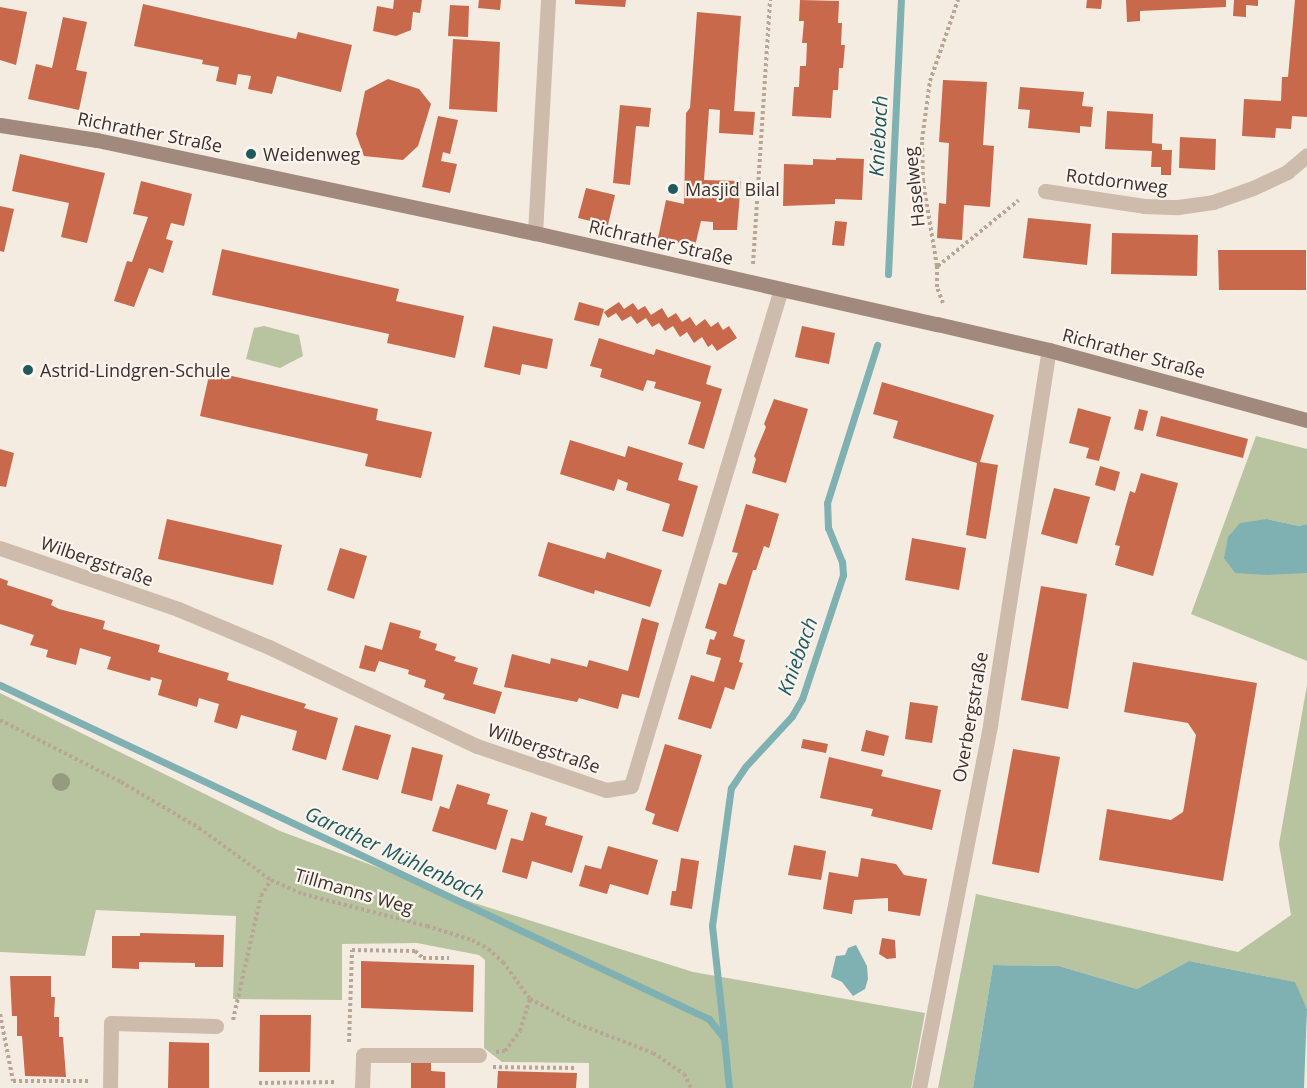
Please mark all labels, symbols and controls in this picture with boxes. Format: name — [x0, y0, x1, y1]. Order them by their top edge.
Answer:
water label: Kniebach — [864, 95, 892, 177]
street label: Richrather Straße — [76, 107, 224, 157]
place label: Weidenweg — [263, 143, 360, 165]
street label: Haselweg — [899, 146, 929, 228]
marker: Weidenweg — [244, 147, 258, 161]
street label: Rotdornweg — [1065, 164, 1169, 198]
place label: Masjid Bilal — [685, 178, 780, 200]
marker: Masjid Bilal — [666, 182, 680, 196]
street label: Richrather Straße — [587, 215, 735, 269]
street label: Richrather Straße — [1060, 324, 1208, 382]
place label: Astrid-Lindgren-Schule — [40, 359, 230, 381]
marker: Astrid-Lindgren-Schule — [21, 363, 35, 377]
street label: Wilbergstraße — [38, 532, 156, 590]
water label: Kniebach — [772, 614, 822, 698]
street label: Overbergstraße — [948, 650, 992, 784]
street label: Wilbergstraße — [485, 719, 603, 777]
water label: Garather Mühlenbach — [302, 801, 488, 905]
street label: Tillmanns Weg — [292, 864, 416, 918]

